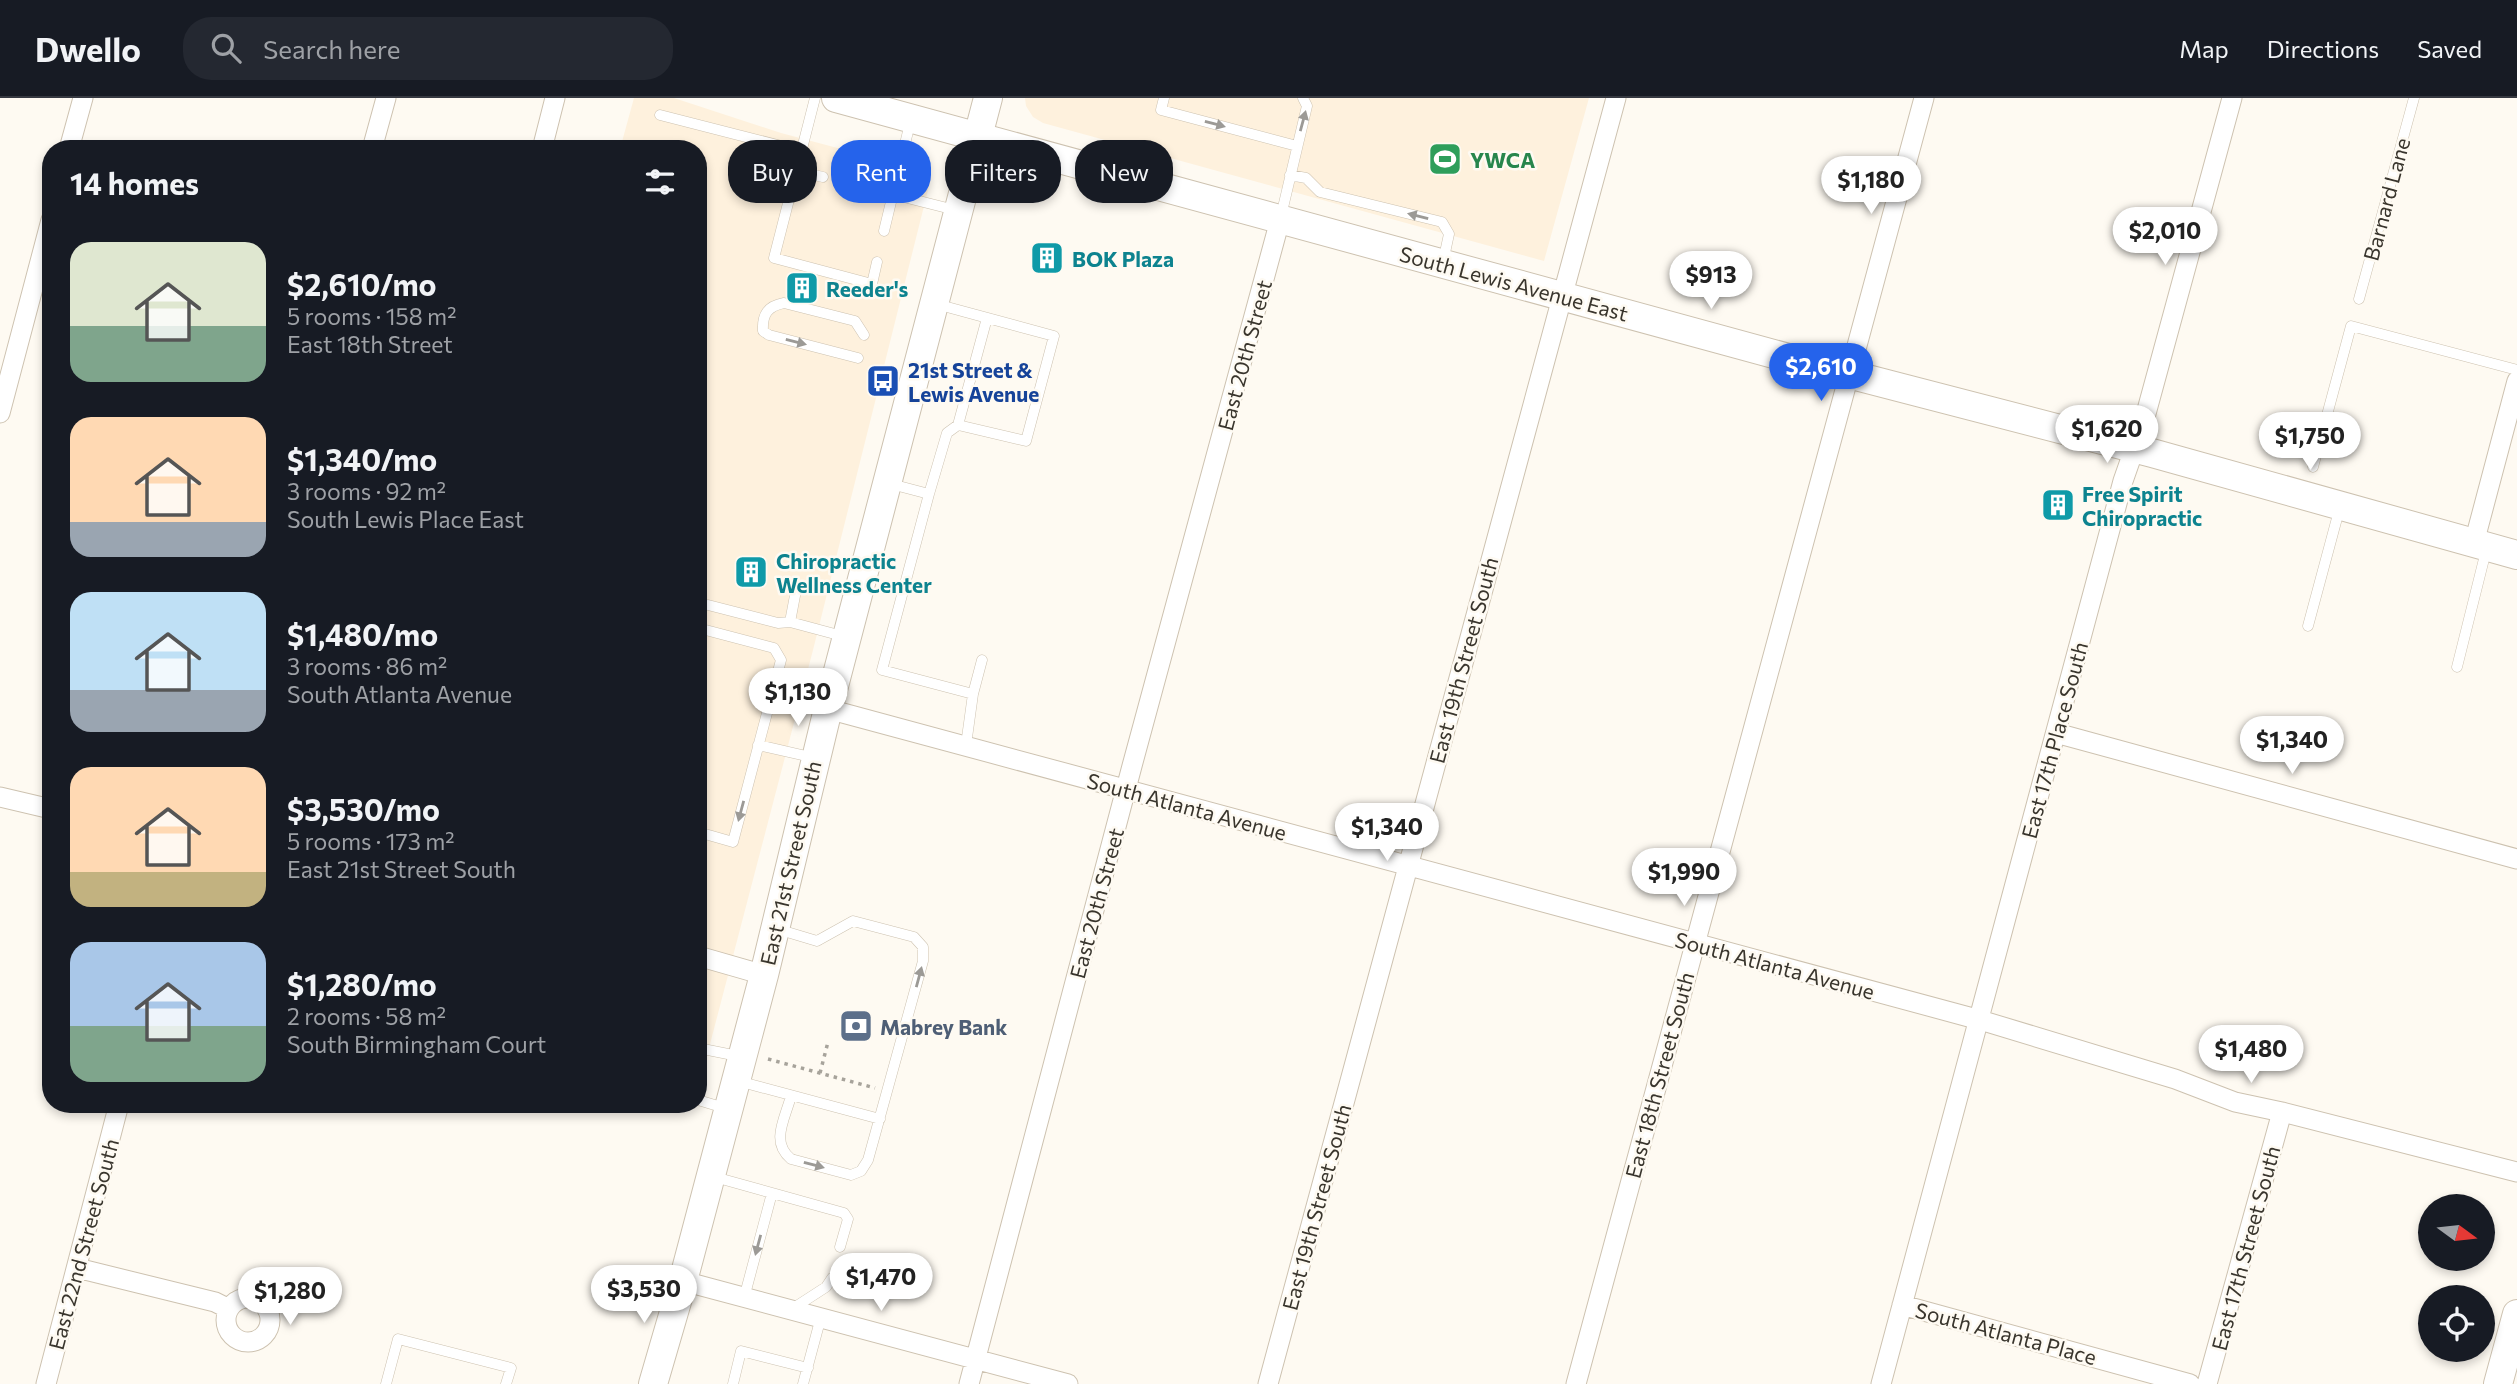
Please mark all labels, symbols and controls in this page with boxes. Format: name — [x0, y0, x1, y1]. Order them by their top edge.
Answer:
search box — [183, 17, 673, 80]
text: Dwello — [35, 28, 141, 69]
icon: search — [207, 29, 245, 67]
text: Search here — [263, 33, 401, 64]
text: Map — [2179, 34, 2229, 63]
text: Directions — [2267, 34, 2379, 63]
text: Saved — [2417, 34, 2482, 63]
one-way arrow — [1299, 111, 1309, 132]
one-way arrow — [1204, 119, 1226, 130]
street label: Barnard Lane — [2358, 135, 2414, 263]
chip: Buy — [728, 140, 817, 203]
chip: Rent — [831, 140, 931, 203]
chip: Filters — [945, 140, 1061, 203]
chip: New — [1075, 140, 1173, 203]
sports icon: YWCA — [1426, 140, 1464, 178]
place label: YWCA — [1470, 147, 1535, 172]
pin: $1,180 — [1814, 156, 1928, 216]
icon: filters — [641, 163, 679, 201]
text: 14 homes — [70, 164, 199, 201]
text: $1,180 — [1837, 165, 1905, 193]
pin: $2,010 — [2108, 208, 2222, 267]
one-way arrow — [1406, 211, 1428, 222]
text: $2,010 — [2129, 216, 2201, 244]
building icon: BOK Plaza — [1028, 239, 1066, 277]
street label: South Lewis Avenue East — [1397, 240, 1631, 326]
place label: BOK Plaza — [1072, 246, 1174, 271]
pin: $913 — [1670, 252, 1752, 311]
text: $913 — [1685, 260, 1737, 288]
text: $2,610/mo — [287, 265, 437, 302]
building icon: Reeder's — [783, 269, 821, 307]
icon: home — [126, 270, 210, 354]
place label: Reeder's — [826, 276, 909, 301]
street label: East 20th Street — [1212, 277, 1276, 433]
text: 5 rooms · 158 m² — [287, 302, 456, 330]
text: East 18th Street — [287, 330, 453, 358]
one-way arrow — [785, 337, 807, 348]
pin: $2,610 — [1764, 344, 1878, 403]
text: $2,610 — [1785, 352, 1857, 380]
place label: 21st Street & Lewis Avenue — [908, 357, 1039, 406]
bus stop icon: 21st Street & Lewis Avenue — [864, 362, 902, 400]
pin: $1,620 — [2050, 406, 2164, 465]
pin: $1,750 — [2253, 412, 2367, 472]
text: $1,620 — [2071, 414, 2143, 442]
text: $1,750 — [2275, 421, 2345, 449]
text: $1,340/mo — [287, 440, 437, 477]
icon: home — [126, 445, 210, 529]
text: 3 rooms · 92 m² — [287, 477, 446, 505]
place label: Free Spirit Chiropractic — [2082, 481, 2202, 530]
building icon: Free Spirit Chiropractic — [2039, 486, 2077, 524]
text: South Lewis Place East — [287, 505, 524, 533]
place label: Chiropractic Wellness Center — [776, 548, 932, 597]
building icon: Chiropractic Wellness Center — [732, 553, 770, 591]
street label: East 19th Street South — [1423, 554, 1503, 766]
text: $1,480/mo — [287, 615, 438, 652]
icon: home — [126, 620, 210, 704]
street label: East 17th Place South — [2016, 639, 2092, 841]
text: 3 rooms · 86 m² — [287, 652, 447, 680]
pin: $1,130 — [741, 668, 855, 728]
text: $1,130 — [765, 677, 831, 705]
text: South Atlanta Avenue — [287, 680, 512, 708]
pin: $1,340 — [2235, 716, 2349, 776]
text: $1,340 — [2256, 725, 2328, 753]
street label: East 21st Street South — [754, 758, 826, 968]
street label: South Atlanta Avenue — [1085, 767, 1289, 845]
text: $3,530/mo — [287, 790, 440, 827]
icon: home — [126, 795, 210, 879]
one-way arrow — [735, 800, 746, 822]
pin: $1,340 — [1330, 804, 1444, 863]
text: $1,340 — [1351, 812, 1423, 840]
street label: East 20th Street — [1064, 825, 1128, 981]
text: 5 rooms · 173 m² — [287, 827, 454, 855]
pin: $1,990 — [1627, 848, 1741, 908]
text: East 21st Street South — [287, 855, 516, 883]
text: $1,990 — [1648, 857, 1720, 885]
street label: South Atlanta Avenue — [1673, 926, 1877, 1004]
text: $1,280/mo — [287, 965, 437, 1002]
one-way arrow — [914, 966, 924, 987]
street label: East 18th Street South — [1619, 969, 1699, 1181]
icon: home — [126, 970, 210, 1054]
text: 2 rooms · 58 m² — [287, 1002, 446, 1030]
bank icon: Mabrey Bank — [837, 1007, 875, 1045]
place label: Mabrey Bank — [880, 1014, 1007, 1039]
pin: $1,480 — [2194, 1026, 2308, 1085]
text: South Birmingham Court — [287, 1030, 546, 1058]
text: $1,480 — [2215, 1034, 2287, 1062]
street label: East 19th Street South — [1276, 1101, 1356, 1313]
street label: East 22nd Street South — [43, 1136, 123, 1352]
street label: East 17th Street South — [2206, 1143, 2284, 1353]
one-way arrow — [803, 1160, 825, 1171]
north arrow — [2418, 1194, 2496, 1270]
map controls — [2418, 1194, 2495, 1362]
one-way arrow — [752, 1234, 763, 1256]
pin: $1,470 — [824, 1254, 938, 1313]
text: $1,470 — [846, 1262, 916, 1290]
pin: $3,530 — [587, 1266, 701, 1325]
pin: $1,280 — [233, 1268, 347, 1327]
text: $3,530 — [607, 1274, 681, 1302]
text: $1,280 — [254, 1276, 326, 1304]
button: locate — [2418, 1285, 2495, 1362]
street label: South Atlanta Place — [1913, 1297, 2099, 1369]

